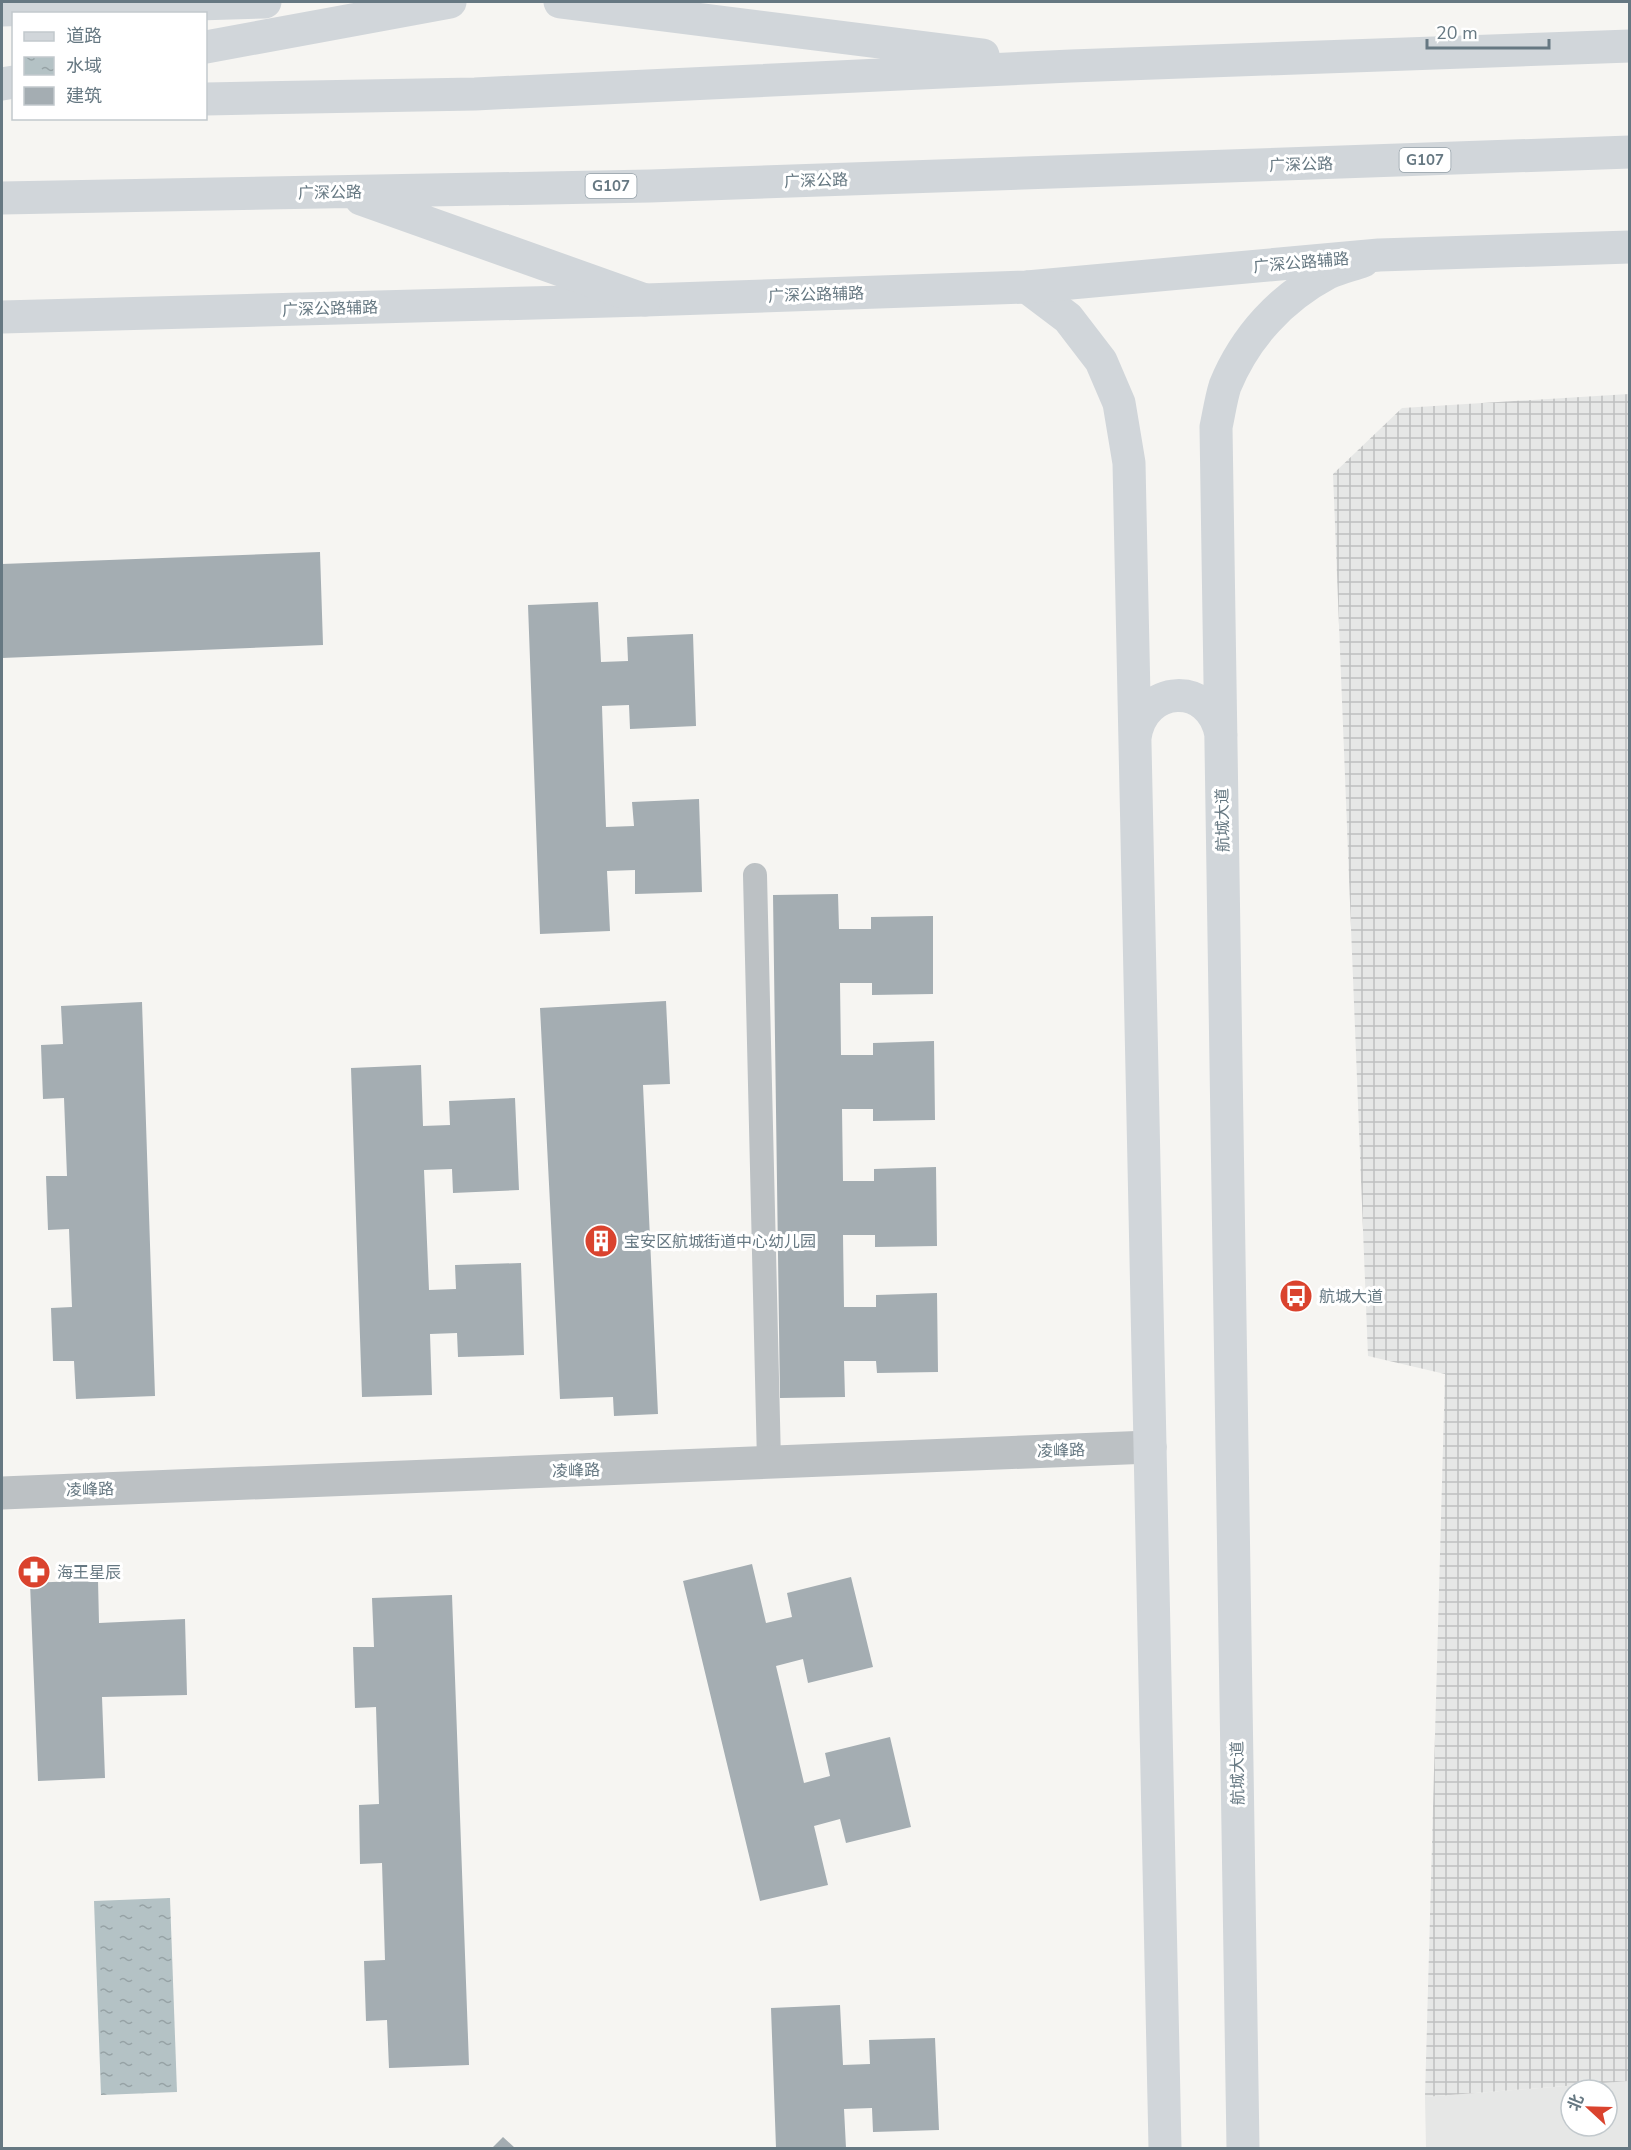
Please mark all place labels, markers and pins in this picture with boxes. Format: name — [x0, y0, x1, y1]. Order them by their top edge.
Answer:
building icon: 宝安区航城街道中心幼儿园 — [583, 1223, 619, 1259]
place label: 宝安区航城街道中心幼儿园 — [624, 1231, 816, 1253]
bus stop icon: 航城大道 — [1278, 1278, 1314, 1314]
place label: 航城大道 — [1319, 1286, 1383, 1308]
pharmacy icon: 海王星辰 — [16, 1554, 52, 1590]
place label: 海王星辰 — [57, 1562, 121, 1584]

